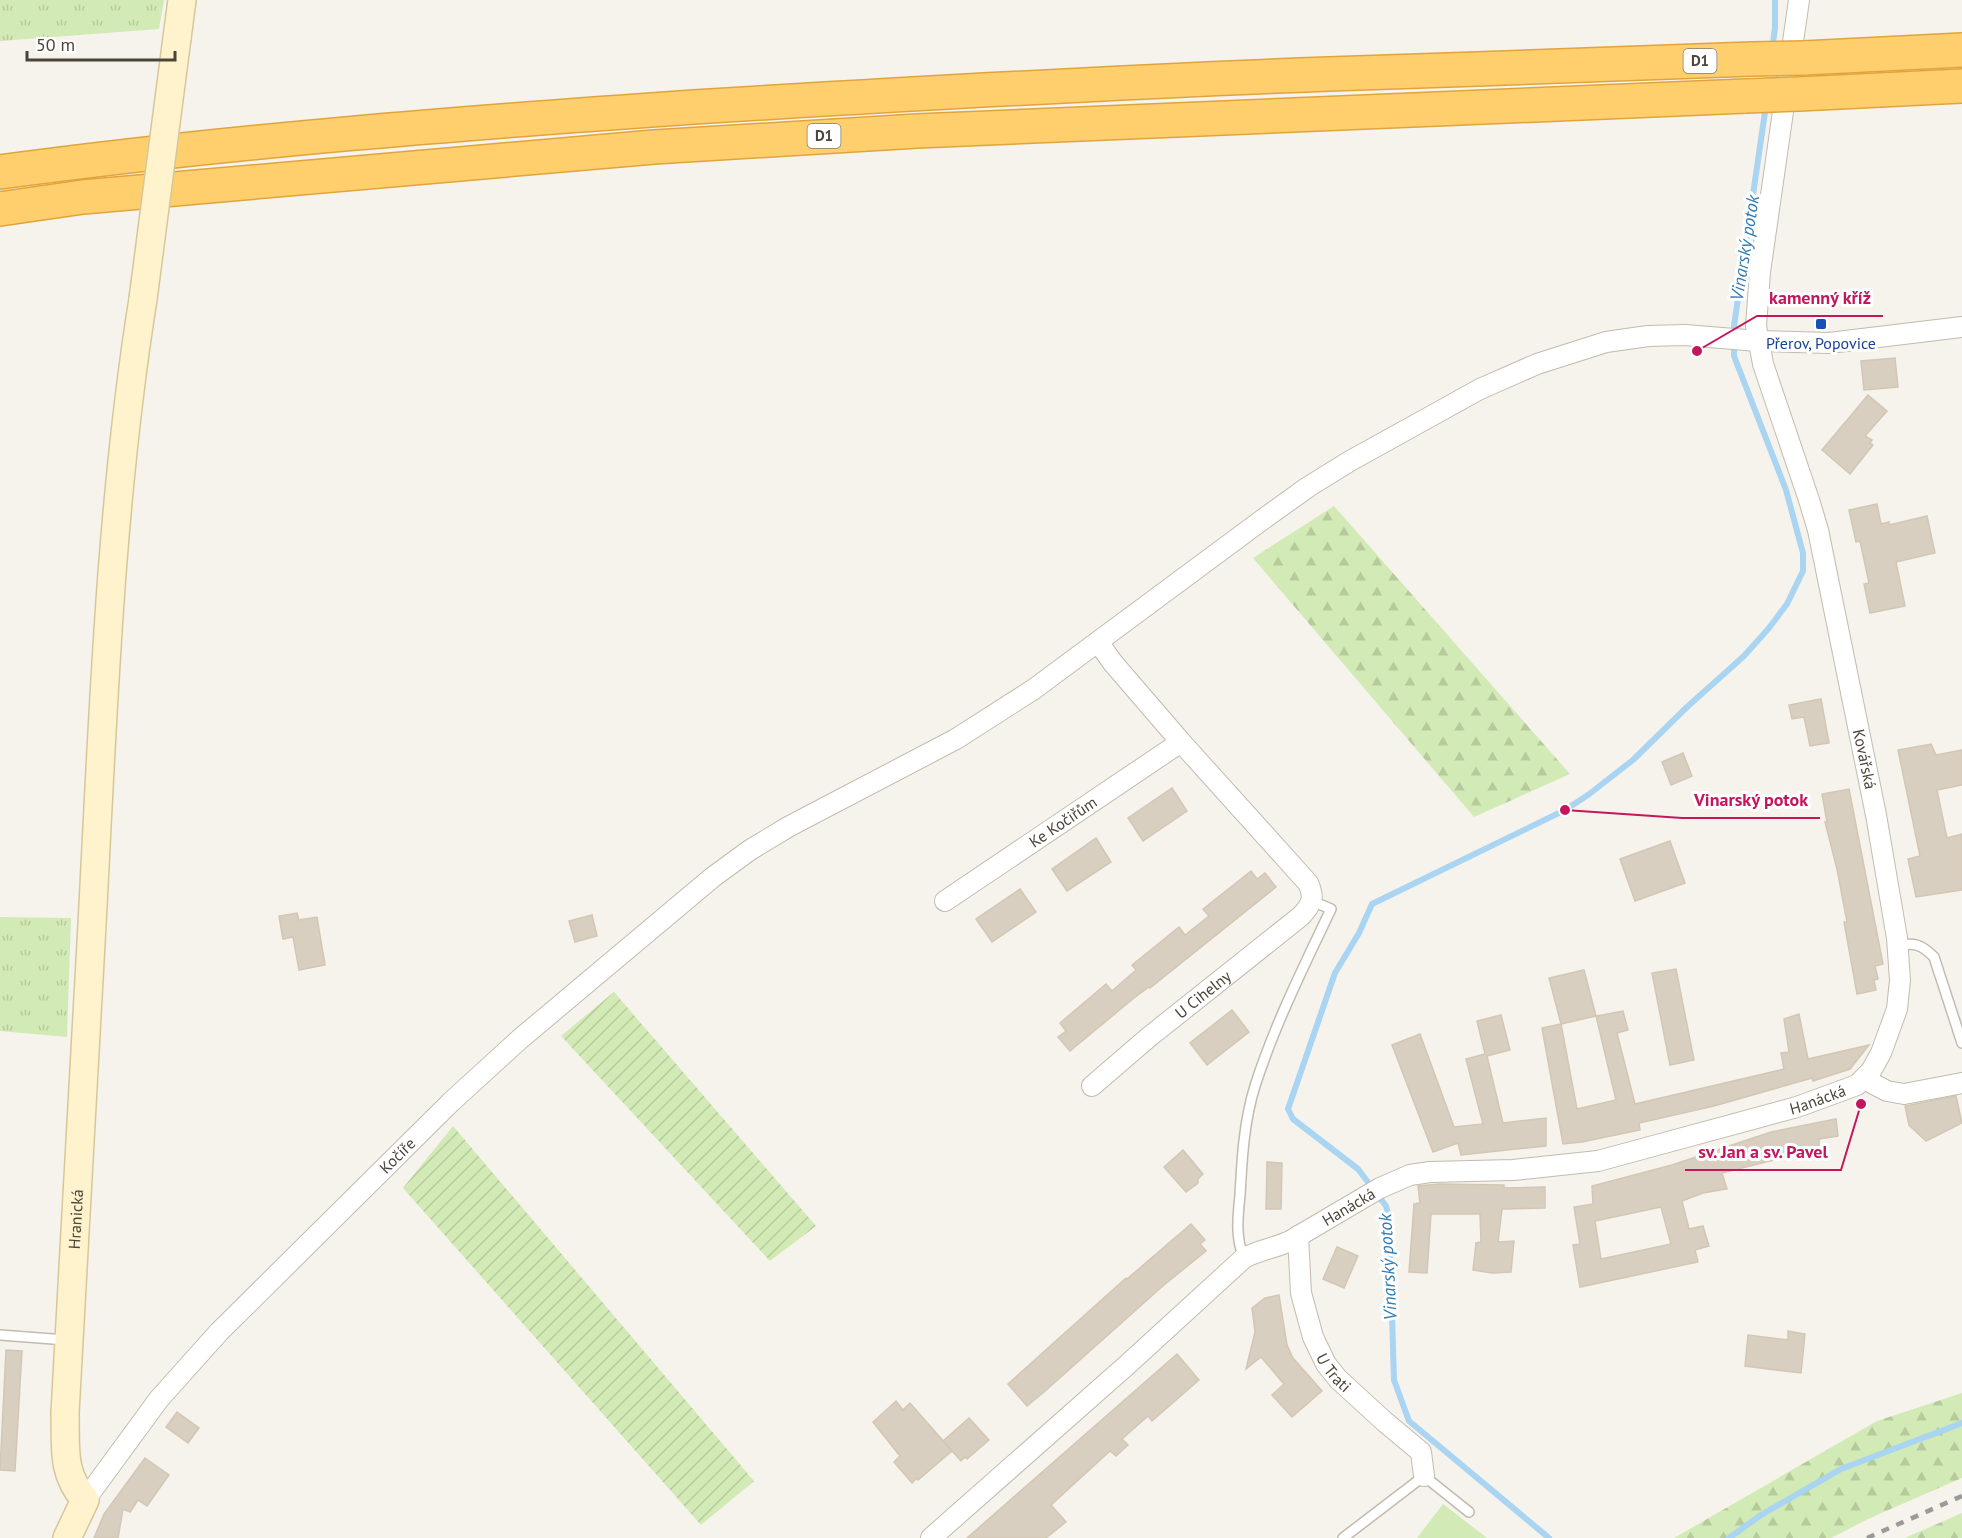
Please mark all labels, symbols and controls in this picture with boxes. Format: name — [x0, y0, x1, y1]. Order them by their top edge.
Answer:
scale bar — [27, 24, 176, 62]
text: 50 m — [36, 33, 75, 56]
road number: D1 — [1684, 49, 1716, 73]
road number: D1 — [808, 124, 840, 148]
water label: Vinarský potok — [1725, 193, 1764, 302]
callout: kamenný kříž — [1757, 280, 1883, 316]
text: kamenný kříž — [1769, 286, 1871, 309]
marker: Přerov, Popovice — [1814, 317, 1828, 331]
place label: Přerov, Popovice — [1766, 333, 1876, 353]
street label: Kovářská — [1849, 727, 1881, 791]
callout: Vinarský potok — [1682, 782, 1820, 818]
text: Vinarský potok — [1693, 788, 1808, 811]
street label: Ke Kočiřům — [1025, 792, 1101, 852]
street label: U Cihelny — [1171, 965, 1235, 1023]
street label: Hanácká — [1787, 1080, 1848, 1119]
street label: Kočíře — [375, 1133, 419, 1178]
callout: sv. Jan a sv. Pavel — [1685, 1134, 1841, 1170]
text: sv. Jan a sv. Pavel — [1698, 1140, 1829, 1163]
street label: Hanácká — [1318, 1183, 1379, 1230]
street label: Hranická — [64, 1189, 87, 1250]
water label: Vinarský potok — [1373, 1212, 1402, 1321]
street label: U Trati — [1312, 1350, 1355, 1396]

